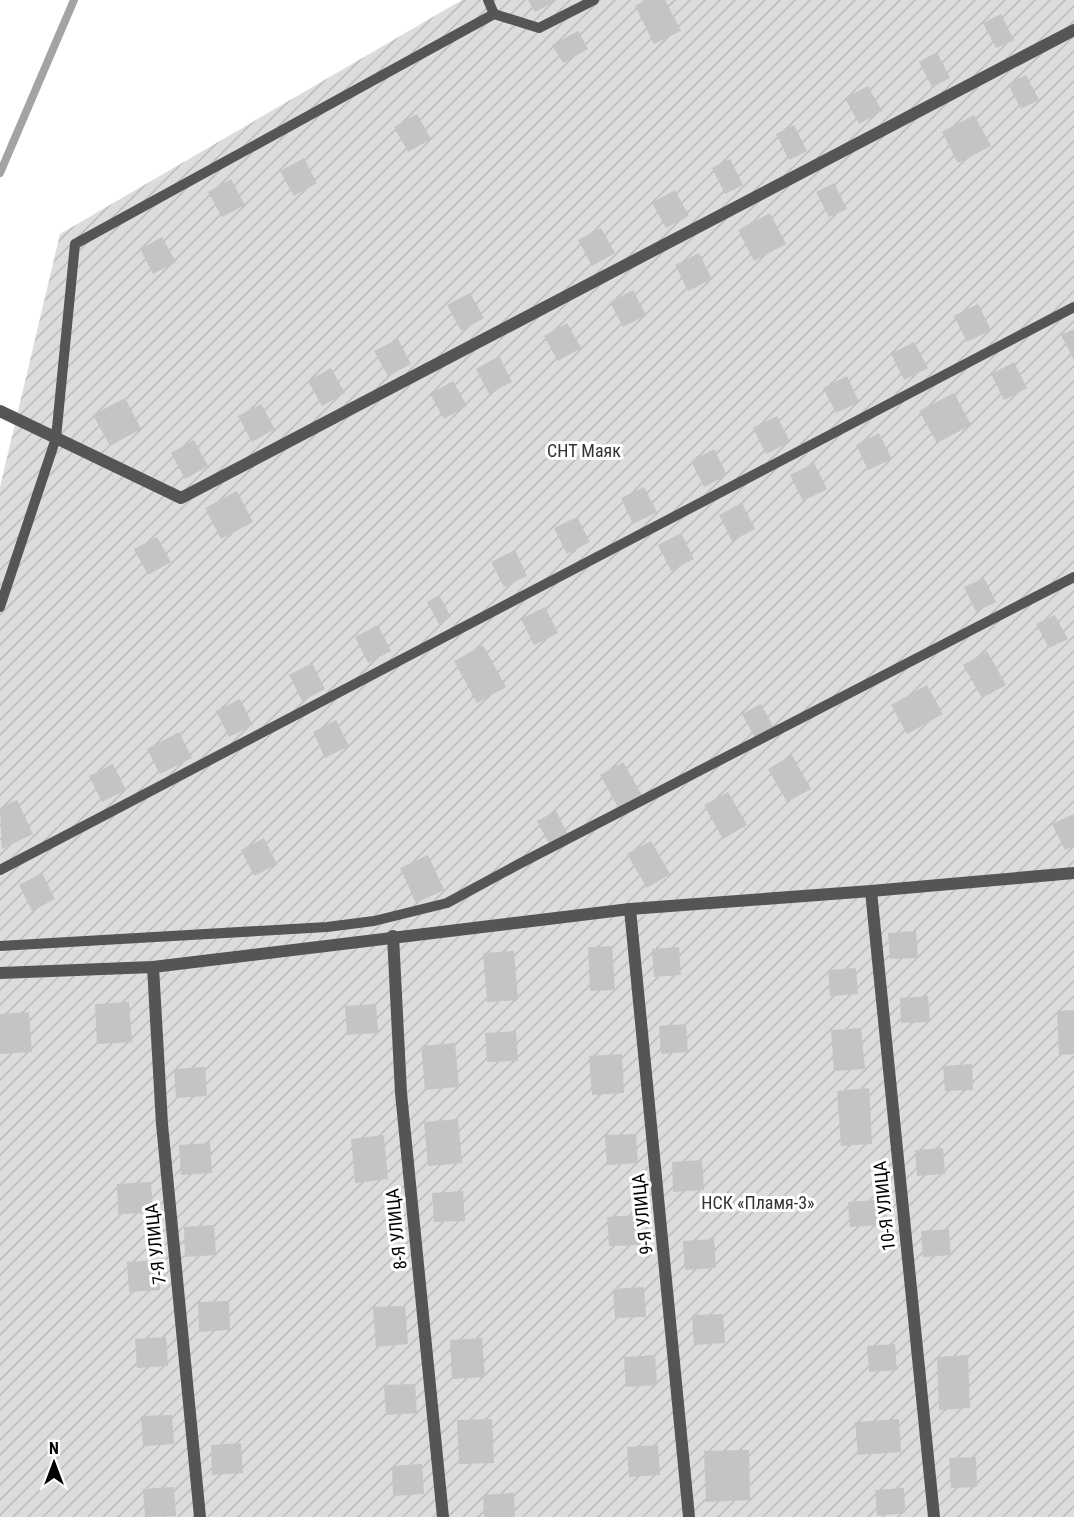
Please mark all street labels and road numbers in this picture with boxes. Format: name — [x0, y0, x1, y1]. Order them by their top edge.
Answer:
street label: 10-Я УЛИЦА — [869, 1159, 899, 1252]
street label: 9-Я УЛИЦА — [627, 1172, 657, 1256]
street label: 8-Я УЛИЦА — [381, 1187, 411, 1271]
street label: 7-Я УЛИЦА — [140, 1202, 170, 1286]

